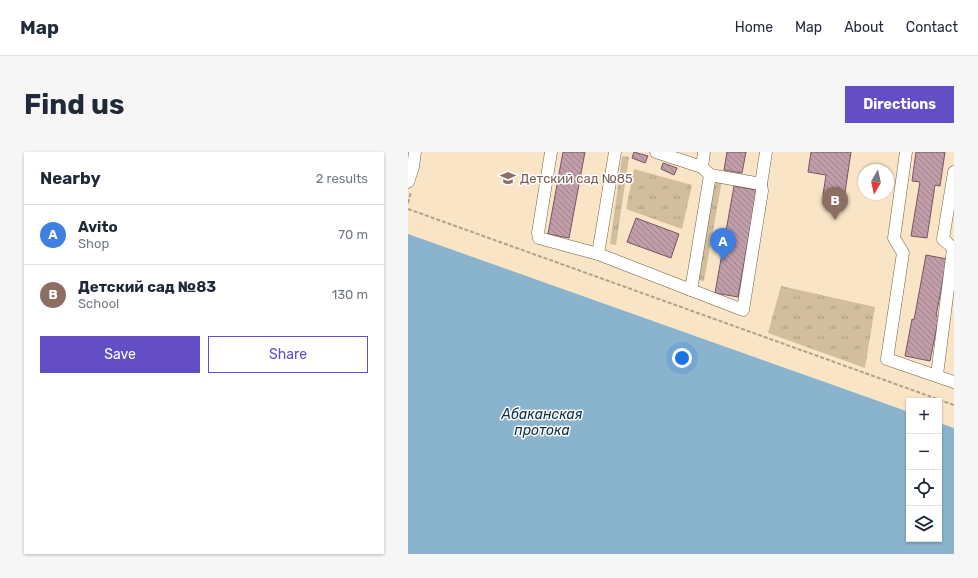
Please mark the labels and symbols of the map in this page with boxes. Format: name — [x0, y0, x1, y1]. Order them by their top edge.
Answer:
north arrow — [858, 164, 894, 200]
school or university icon: Детский сад №85 — [499, 169, 517, 187]
place label: Детский сад №85 — [520, 171, 633, 186]
pin: B — [822, 187, 848, 220]
pin: A — [710, 228, 736, 261]
your location — [672, 348, 692, 368]
water label: Абаканская протока — [501, 406, 583, 439]

